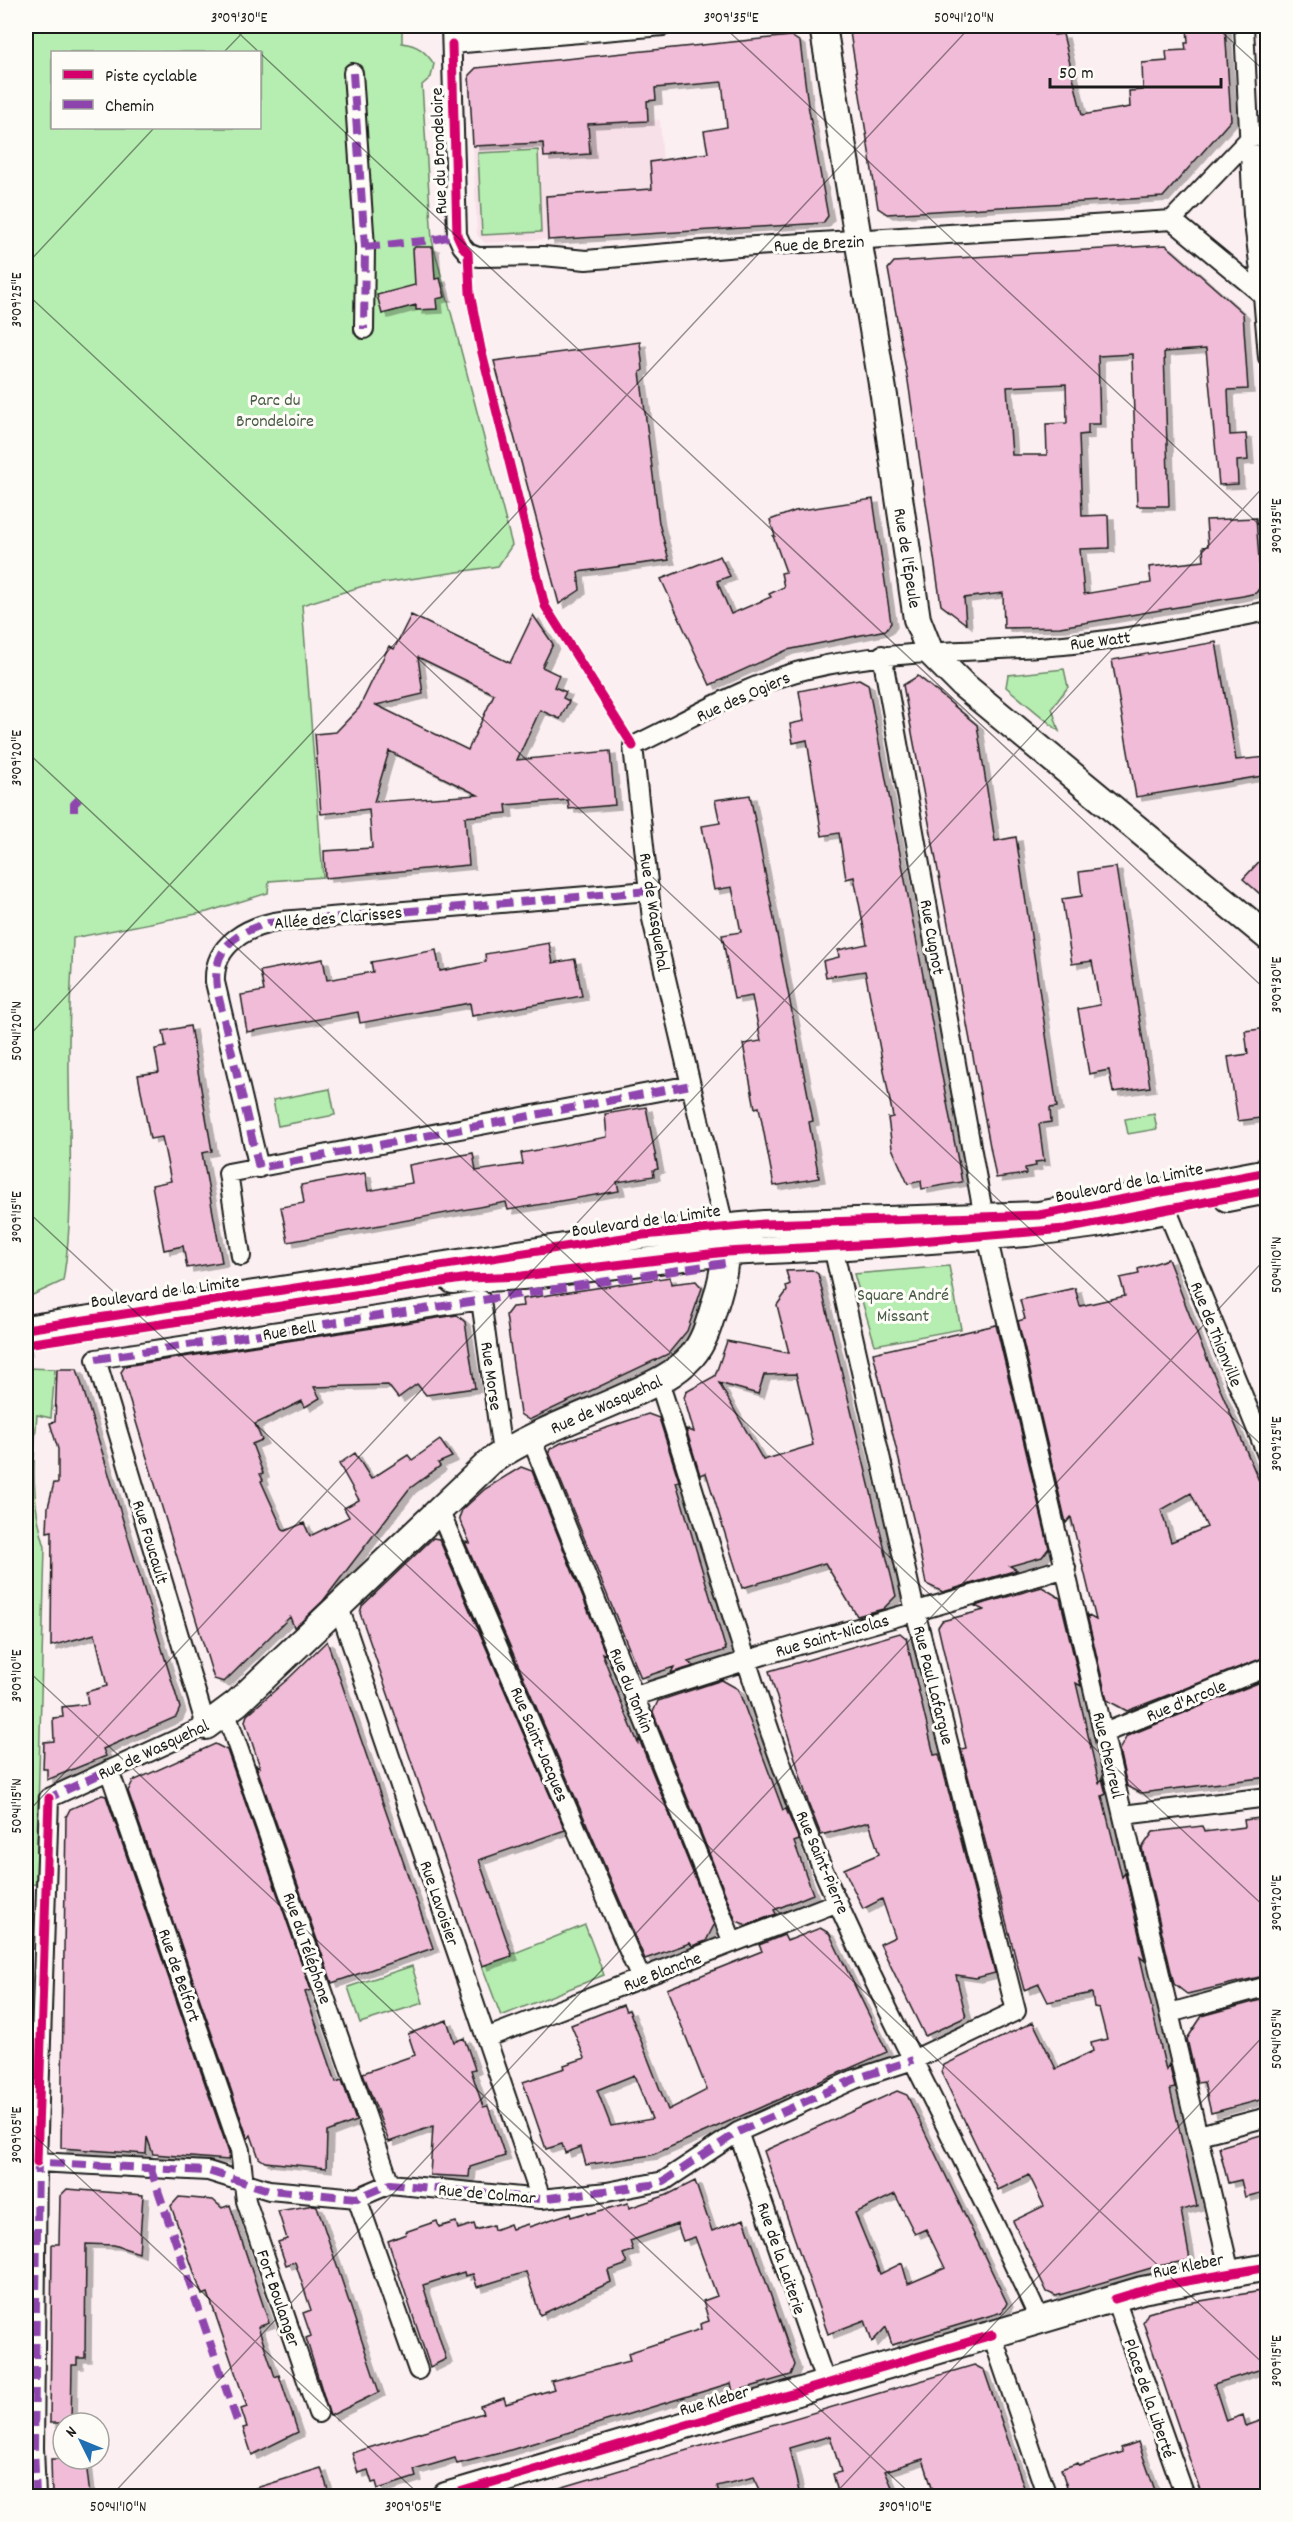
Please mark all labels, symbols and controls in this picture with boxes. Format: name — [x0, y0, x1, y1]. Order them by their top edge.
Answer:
text: 3°09'30"E — [211, 8, 267, 30]
text: 3°09'35"E — [703, 8, 759, 30]
text: 50°41'20"N — [934, 8, 994, 30]
legend — [51, 51, 261, 129]
scale bar — [1050, 51, 1221, 89]
text: 50 m — [1059, 62, 1094, 87]
text: Piste cyclable — [105, 65, 197, 90]
street label: Rue du Brondeloire — [426, 87, 455, 215]
text: Chemin — [105, 95, 154, 120]
street label: Rue de Brezin — [773, 231, 865, 260]
text: 3°09'25"E — [7, 272, 29, 328]
park label: Parc du Brondeloire — [236, 389, 314, 435]
text: 3°09'35"E — [1267, 498, 1289, 554]
street label: Rue de l'Épeule — [885, 506, 926, 610]
street label: Rue Watt — [1069, 626, 1132, 659]
street label: Rue des Ogiers — [693, 666, 795, 730]
text: 3°09'20"E — [7, 730, 29, 786]
street label: Rue de Wasquehal — [631, 851, 674, 974]
street label: Rue Cugnot — [912, 898, 950, 977]
street label: Allée des Clarisses — [273, 901, 403, 938]
text: 3°09'30"E — [1267, 957, 1289, 1013]
text: 50°41'20"N — [7, 1001, 29, 1061]
street label: Boulevard de la Limite — [1054, 1158, 1206, 1211]
text: 3°09'15"E — [7, 1191, 29, 1243]
street label: Boulevard de la Limite — [570, 1200, 722, 1245]
text: 50°41'10"N — [1267, 1237, 1289, 1293]
street label: Boulevard de la Limite — [89, 1271, 241, 1316]
street label: Rue de Thionville — [1182, 1279, 1247, 1391]
park label: Square André Missant — [857, 1284, 949, 1330]
street label: Rue Bell — [261, 1316, 319, 1349]
street label: Rue Morse — [472, 1340, 507, 1412]
street label: Rue de Wasquehal — [547, 1370, 668, 1442]
text: 3°09'25"E — [1267, 1416, 1289, 1472]
street label: Rue Foucault — [124, 1498, 173, 1588]
street label: Rue Saint-Nicolas — [773, 1609, 892, 1666]
street label: Rue Paul Lafargue — [905, 1623, 958, 1748]
street label: Rue du Tonkin — [601, 1645, 658, 1737]
text: 3°09'10"E — [7, 1649, 29, 1703]
street label: Rue d'Arcole — [1143, 1675, 1231, 1730]
street label: Rue Saint-Jacques — [502, 1684, 573, 1806]
street label: Rue Chevreul — [1085, 1710, 1129, 1802]
street label: Rue de Wasquehal — [94, 1714, 214, 1788]
text: 50°41'15"N — [7, 1778, 29, 1834]
street label: Rue Saint-Pierre — [788, 1807, 854, 1919]
street label: Rue Lavoisier — [411, 1858, 464, 1950]
text: 3°09'20"E — [1267, 1875, 1289, 1931]
street label: Rue du Téléphone — [275, 1890, 336, 2008]
street label: Rue de Belfort — [150, 1926, 205, 2026]
street label: Rue Blanche — [620, 1947, 706, 2000]
text: 50°41'05"N — [1267, 2009, 1289, 2069]
text: 3°09'05"E — [7, 2106, 29, 2163]
street label: Rue de Colmar — [437, 2179, 537, 2212]
street label: Rue de la Laiterie — [749, 2199, 811, 2318]
street label: Fort Boulanger — [248, 2247, 305, 2351]
street label: Rue Kleber — [1151, 2248, 1226, 2287]
text: 3°09'15"E — [1267, 2335, 1289, 2387]
street label: Place de la Liberté — [1115, 2336, 1180, 2462]
street label: Rue Kleber — [677, 2380, 753, 2424]
north arrow — [51, 2411, 111, 2471]
text: N — [61, 2422, 83, 2443]
text: 50°41'10"N — [90, 2497, 146, 2519]
text: 3°09'05"E — [385, 2497, 442, 2519]
text: 3°09'10"E — [878, 2497, 932, 2519]

